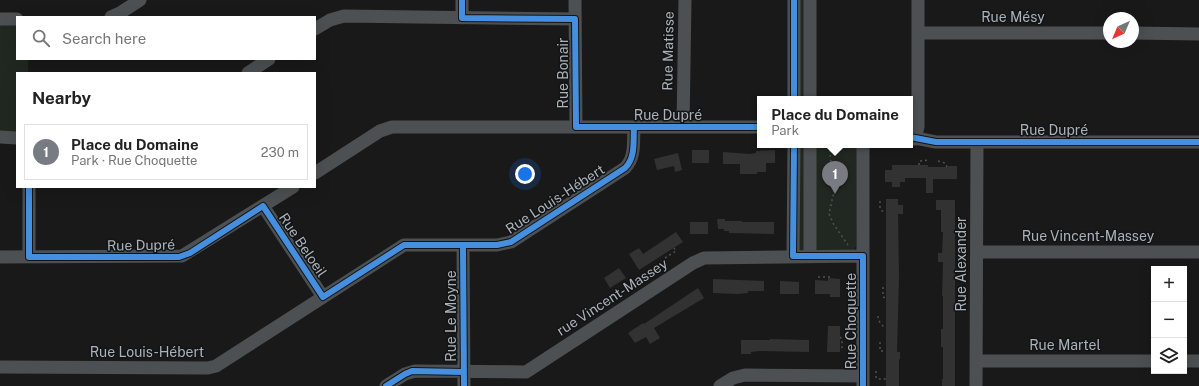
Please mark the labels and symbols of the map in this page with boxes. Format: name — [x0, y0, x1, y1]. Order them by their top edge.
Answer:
street label: Rue Mésy — [981, 9, 1045, 25]
street label: Rue Matisse — [659, 11, 677, 91]
north arrow — [1103, 12, 1139, 48]
street label: Rue Bonair — [555, 38, 571, 108]
street label: Rue Dupré — [634, 107, 702, 123]
street label: Rue Dupré — [1020, 122, 1088, 138]
street label: Rue Louis-Hébert — [503, 161, 607, 237]
pin: 1 — [822, 161, 848, 194]
your location — [515, 164, 535, 184]
street label: Rue Beloeil — [276, 210, 330, 280]
street label: Rue Alexander — [953, 216, 969, 312]
street label: Rue Vincent-Massey — [1022, 228, 1155, 244]
street label: Rue Dupré — [107, 236, 175, 254]
street label: rue Vincent-Massey — [554, 255, 671, 339]
street label: Rue Le Moyne — [443, 270, 459, 362]
street label: Rue Choquette — [843, 273, 859, 369]
street label: Rue Martel — [1029, 337, 1101, 353]
street label: Rue Louis-Hébert — [90, 344, 204, 360]

